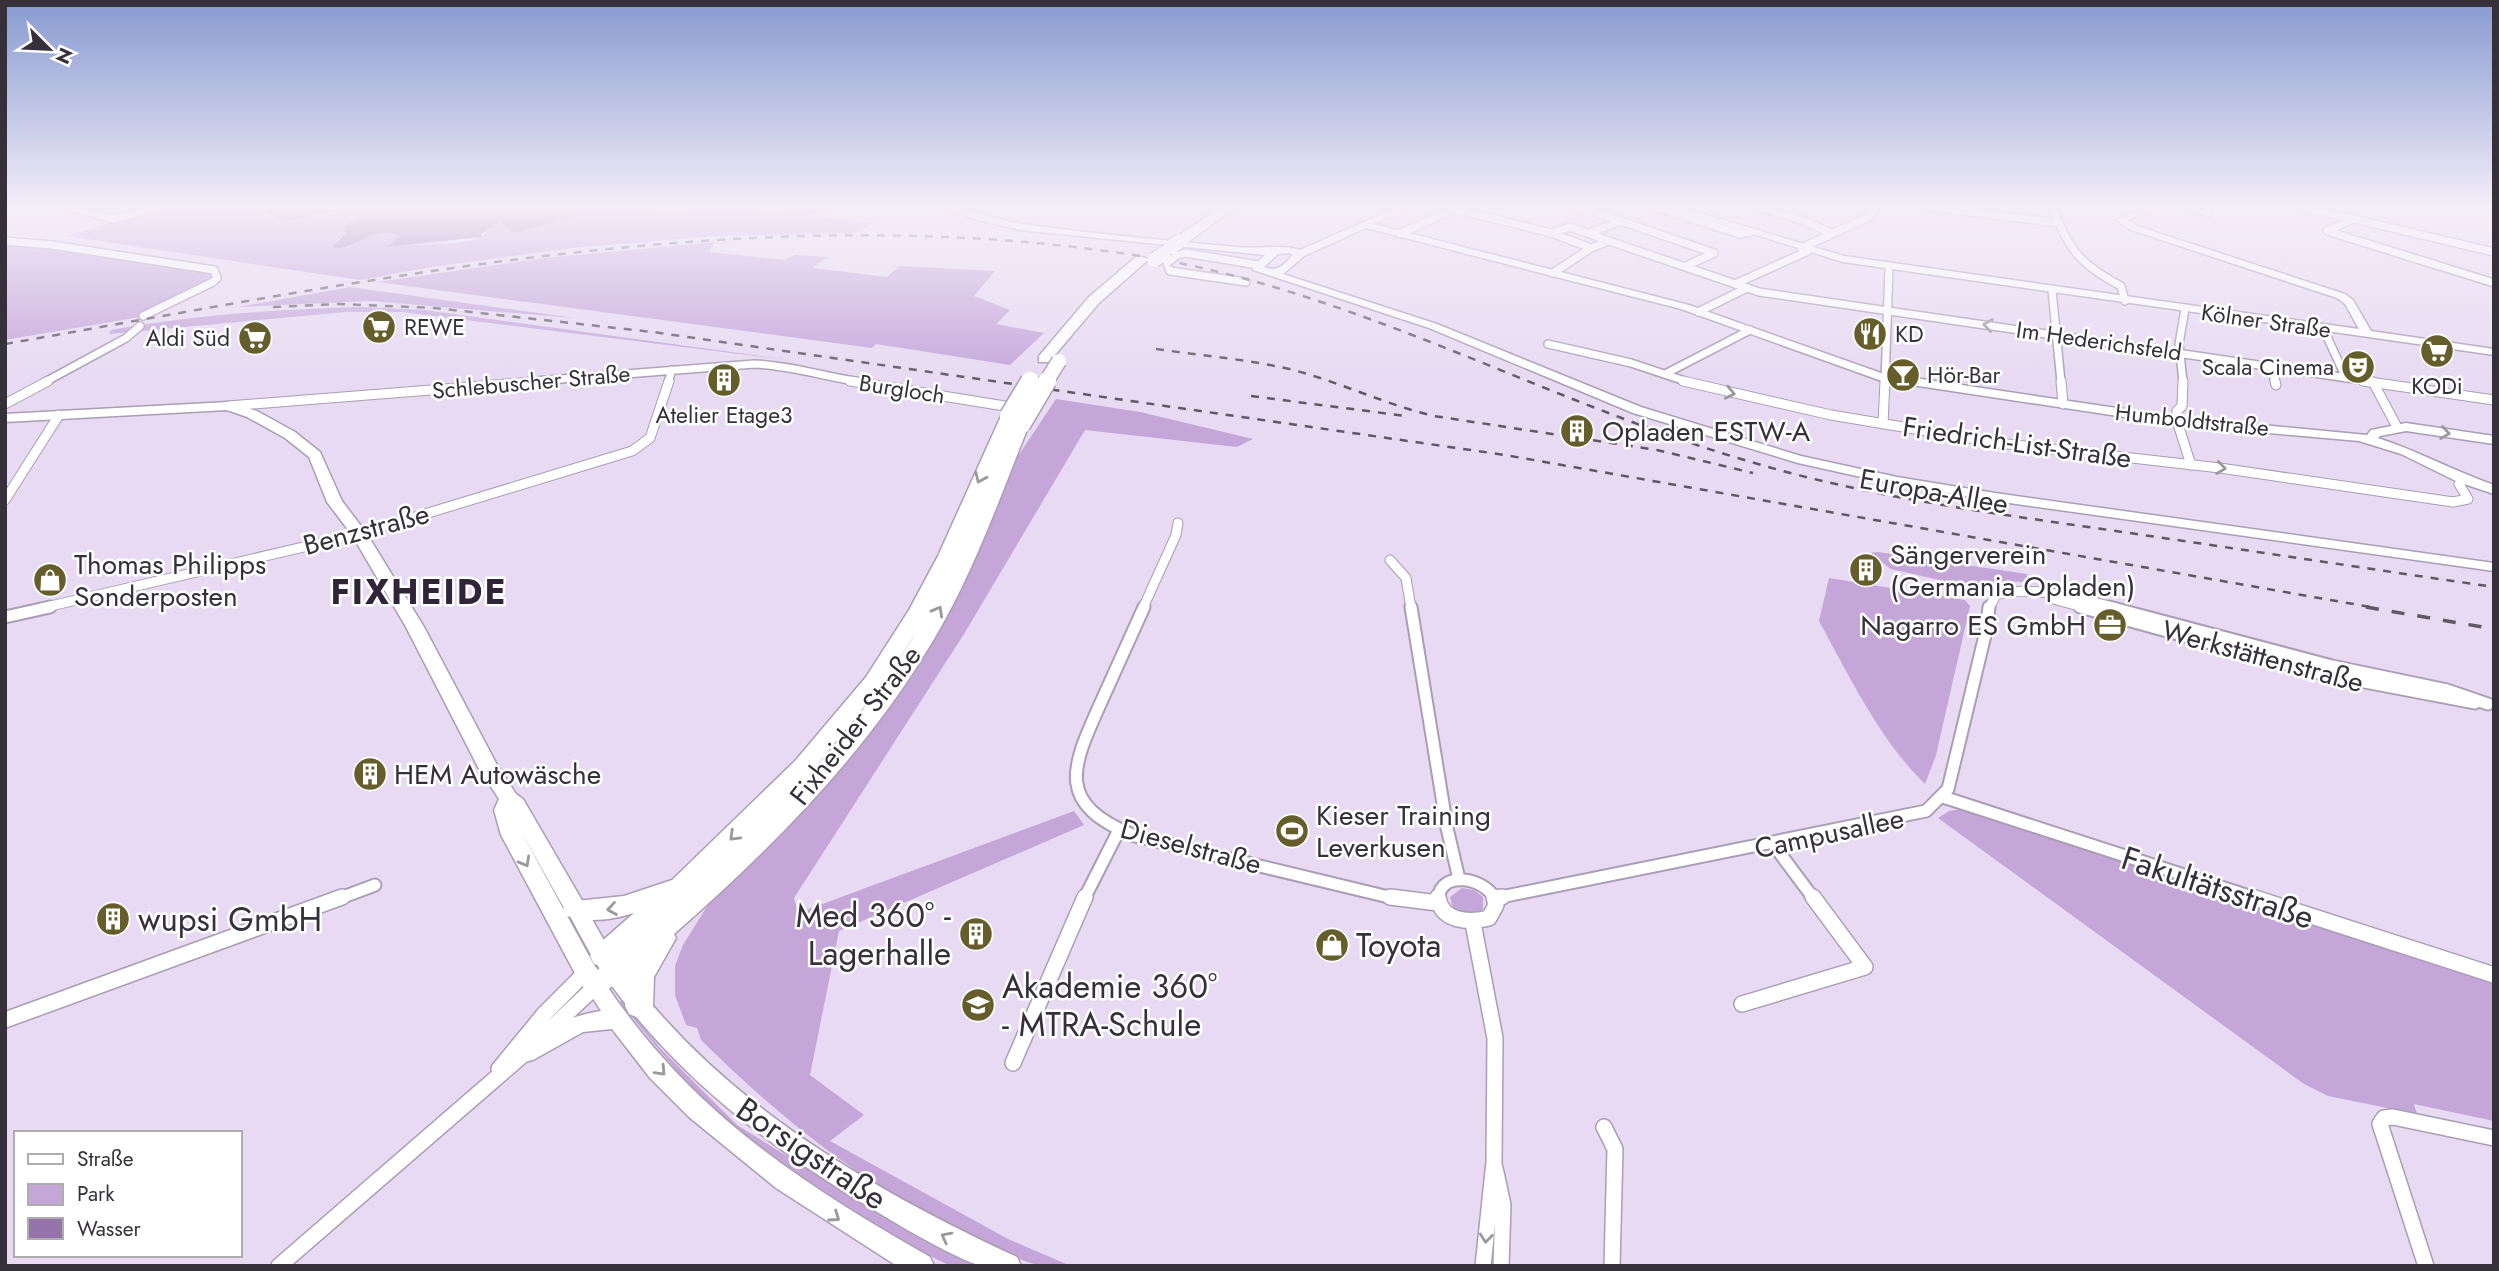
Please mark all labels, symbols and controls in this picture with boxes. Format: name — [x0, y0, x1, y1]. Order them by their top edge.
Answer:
north arrow — [14, 14, 84, 84]
text: N — [49, 43, 79, 68]
street label: Kölner Straße — [2199, 295, 2333, 347]
supermarket icon: REWE — [360, 308, 398, 346]
place label: REWE — [404, 310, 465, 344]
street label: Im Hederichsfeld — [2014, 313, 2184, 369]
restaurant icon: KD — [1851, 315, 1889, 353]
place label: KD — [1895, 317, 1924, 351]
one-way arrow — [1982, 318, 1994, 333]
supermarket icon: Aldi Süd — [236, 319, 274, 357]
place label: Aldi Süd — [146, 321, 230, 355]
supermarket icon: KODi — [2418, 332, 2456, 370]
theatre icon: Scala Cinema — [2339, 348, 2377, 386]
place label: Scala Cinema — [2201, 350, 2334, 384]
street label: Schlebuscher Straße — [430, 356, 632, 408]
bar icon: Hör-Bar — [1884, 356, 1922, 394]
place label: Hör-Bar — [1927, 358, 2001, 392]
building icon: Atelier Etage3 — [705, 361, 743, 399]
street label: Burgloch — [857, 365, 947, 413]
place label: KODi — [2411, 369, 2463, 403]
one-way arrow — [1724, 385, 1736, 400]
street label: Humboldtstraße — [2113, 395, 2271, 445]
place label: Atelier Etage3 — [655, 398, 793, 432]
street label: Friedrich-List-Straße — [1900, 406, 2134, 479]
place label: Opladen ESTW-A — [1602, 411, 1811, 452]
building icon: Opladen ESTW-A — [1558, 412, 1596, 450]
one-way arrow — [2440, 425, 2451, 440]
street label: Europa-Allee — [1856, 458, 2011, 525]
one-way arrow — [2216, 461, 2227, 476]
one-way arrow — [975, 471, 989, 483]
street label: Benzstraße — [299, 493, 434, 566]
place label: Sängerverein (Germania Opladen) — [1890, 534, 2135, 607]
place label: Thomas Philipps Sonderposten — [74, 544, 266, 617]
building icon: Sängerverein (Germania Opladen) — [1847, 551, 1885, 589]
shop icon: Thomas Philipps Sonderposten — [31, 561, 69, 599]
district label: FIXHEIDE — [330, 567, 508, 617]
place label: Nagarro ES GmbH — [1860, 605, 2086, 646]
one-way arrow — [930, 606, 943, 618]
office icon: Nagarro ES GmbH — [2091, 606, 2129, 644]
street label: Werkstättenstraße — [2157, 610, 2368, 703]
street label: Fixheider Straße — [780, 637, 931, 814]
place label: HEM Autowäsche — [394, 754, 601, 795]
building icon: HEM Autowäsche — [351, 755, 389, 793]
place label: Kieser Training Leverkusen — [1316, 795, 1491, 868]
street label: Campusallee — [1751, 798, 1908, 869]
street label: Dieselstraße — [1116, 808, 1266, 885]
sports icon: Kieser Training Leverkusen — [1273, 812, 1311, 850]
one-way arrow — [729, 828, 742, 841]
street label: Fakultätsstraße — [2116, 834, 2320, 941]
one-way arrow — [517, 854, 530, 867]
place label: Med 360° - Lagerhalle — [796, 892, 951, 977]
place label: wupsi GmbH — [138, 896, 322, 943]
building icon: wupsi GmbH — [94, 900, 132, 938]
one-way arrow — [606, 901, 618, 916]
building icon: Med 360° - Lagerhalle — [957, 915, 995, 953]
place label: Toyota — [1356, 922, 1441, 969]
shop icon: Toyota — [1313, 926, 1351, 964]
place label: Akademie 360° - MTRA-Schule — [1002, 963, 1217, 1048]
school or university icon: Akademie 360° - MTRA-Schule — [959, 986, 997, 1024]
one-way arrow — [653, 1063, 665, 1076]
street label: Borsigstraße — [727, 1086, 896, 1221]
legend — [14, 1131, 242, 1257]
text: Straße — [77, 1144, 134, 1174]
text: Park — [77, 1179, 115, 1209]
one-way arrow — [827, 1209, 840, 1221]
text: Wasser — [77, 1214, 142, 1244]
one-way arrow — [941, 1232, 954, 1245]
one-way arrow — [1479, 1233, 1494, 1244]

